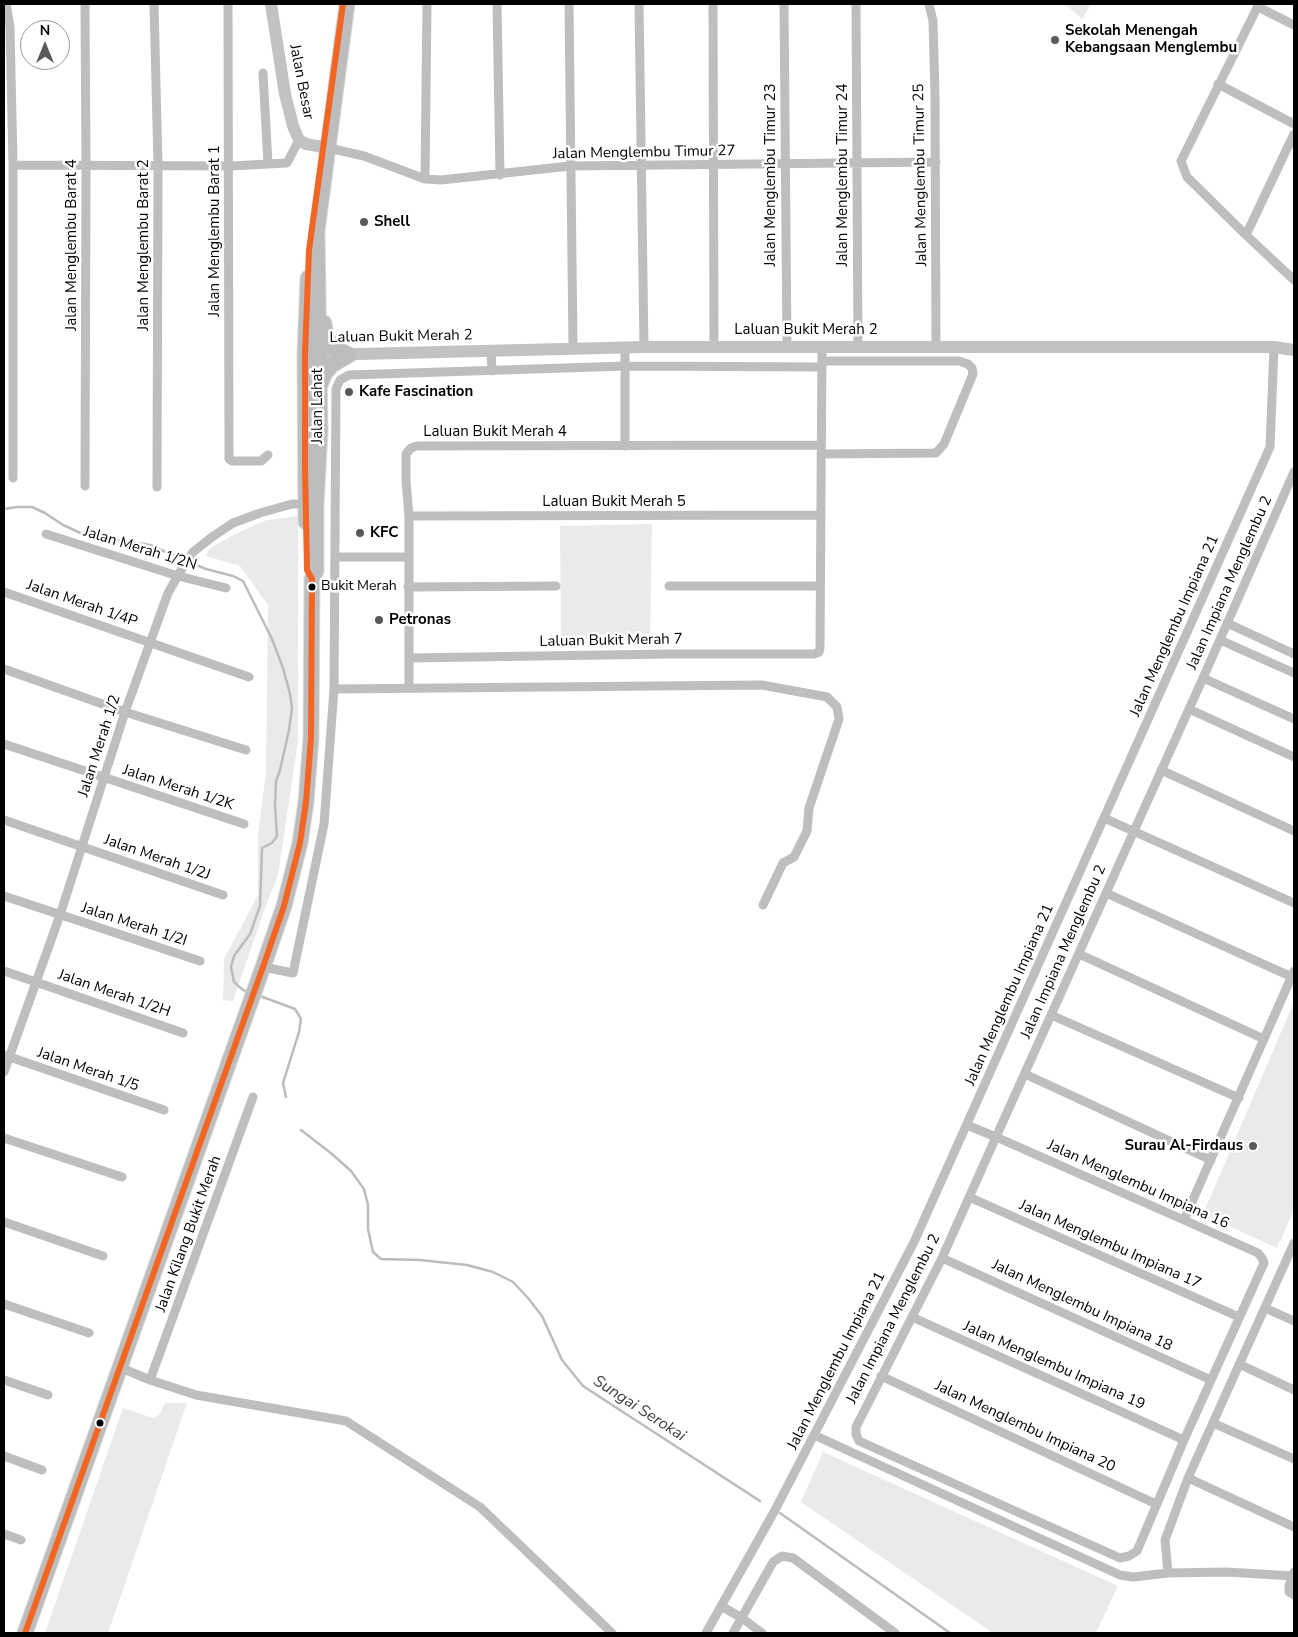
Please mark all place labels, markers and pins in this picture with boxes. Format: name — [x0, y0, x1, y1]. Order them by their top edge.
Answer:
place label: Sekolah Menengah Kebangsaan Menglembu — [1065, 22, 1237, 57]
marker: Sekolah Menengah Kebangsaan Menglembu — [1049, 34, 1061, 46]
place label: Shell — [374, 213, 410, 231]
marker: Shell — [358, 216, 370, 228]
place label: Kafe Fascination — [359, 383, 473, 401]
marker: Kafe Fascination — [343, 386, 355, 398]
place label: KFC — [370, 524, 398, 542]
marker: KFC — [354, 527, 366, 539]
place label: Bukit Merah — [321, 579, 397, 595]
marker: Bukit Merah — [307, 582, 317, 592]
place label: Petronas — [389, 611, 451, 629]
marker: Petronas — [373, 614, 385, 626]
place label: Surau Al-Firdaus — [1125, 1137, 1243, 1155]
marker: Surau Al-Firdaus — [1247, 1140, 1259, 1152]
unlabelled marker — [95, 1418, 105, 1428]

